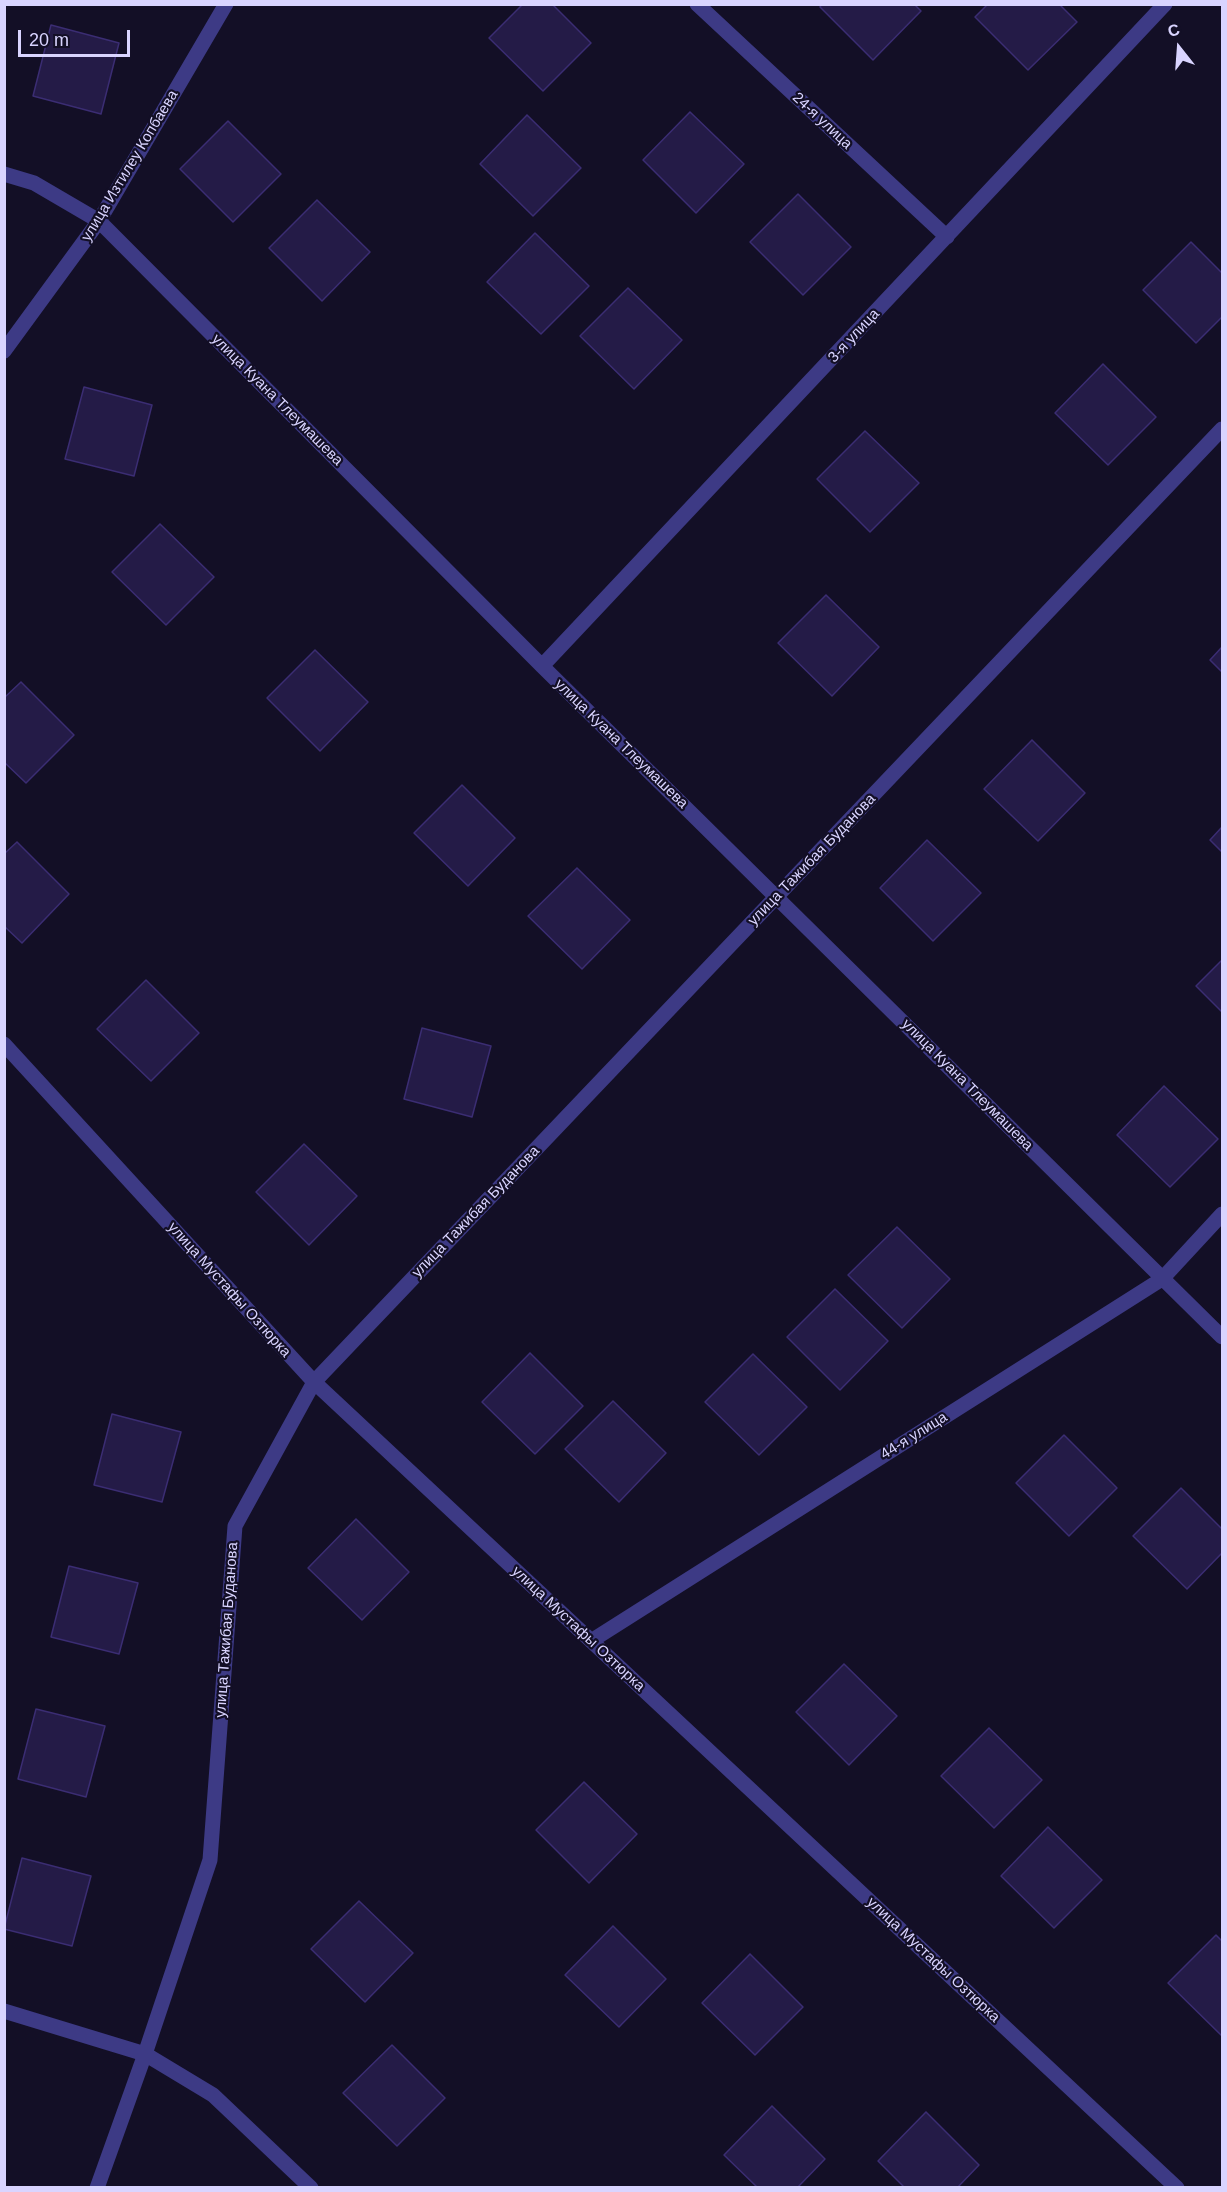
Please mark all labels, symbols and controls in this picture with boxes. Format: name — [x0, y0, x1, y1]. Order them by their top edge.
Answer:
scale bar — [21, 18, 134, 56]
north arrow — [1149, 18, 1209, 78]
text: С — [1166, 20, 1182, 40]
text: 20 m — [29, 30, 69, 50]
street label: улица Изтилеу Копбаева — [78, 87, 182, 245]
street label: 24-я улица — [788, 89, 856, 153]
street label: 3-я улица — [825, 305, 883, 367]
street label: улица Куана Тлеумашева — [208, 331, 346, 469]
street label: улица Куана Тлеумашева — [551, 676, 691, 812]
street label: улица Тажибая Буданова — [744, 790, 880, 930]
street label: улица Куана Тлеумашева — [898, 1016, 1036, 1154]
street label: улица Тажибая Буданова — [408, 1142, 544, 1282]
street label: улица Мустафы Озтюрка — [164, 1219, 294, 1361]
street label: 44-я улица — [877, 1408, 951, 1464]
street label: улица Тажибая Буданова — [212, 1542, 242, 1718]
street label: улица Мустафы Озтюрка — [508, 1563, 648, 1695]
street label: улица Мустафы Озтюрка — [863, 1894, 1003, 2026]

